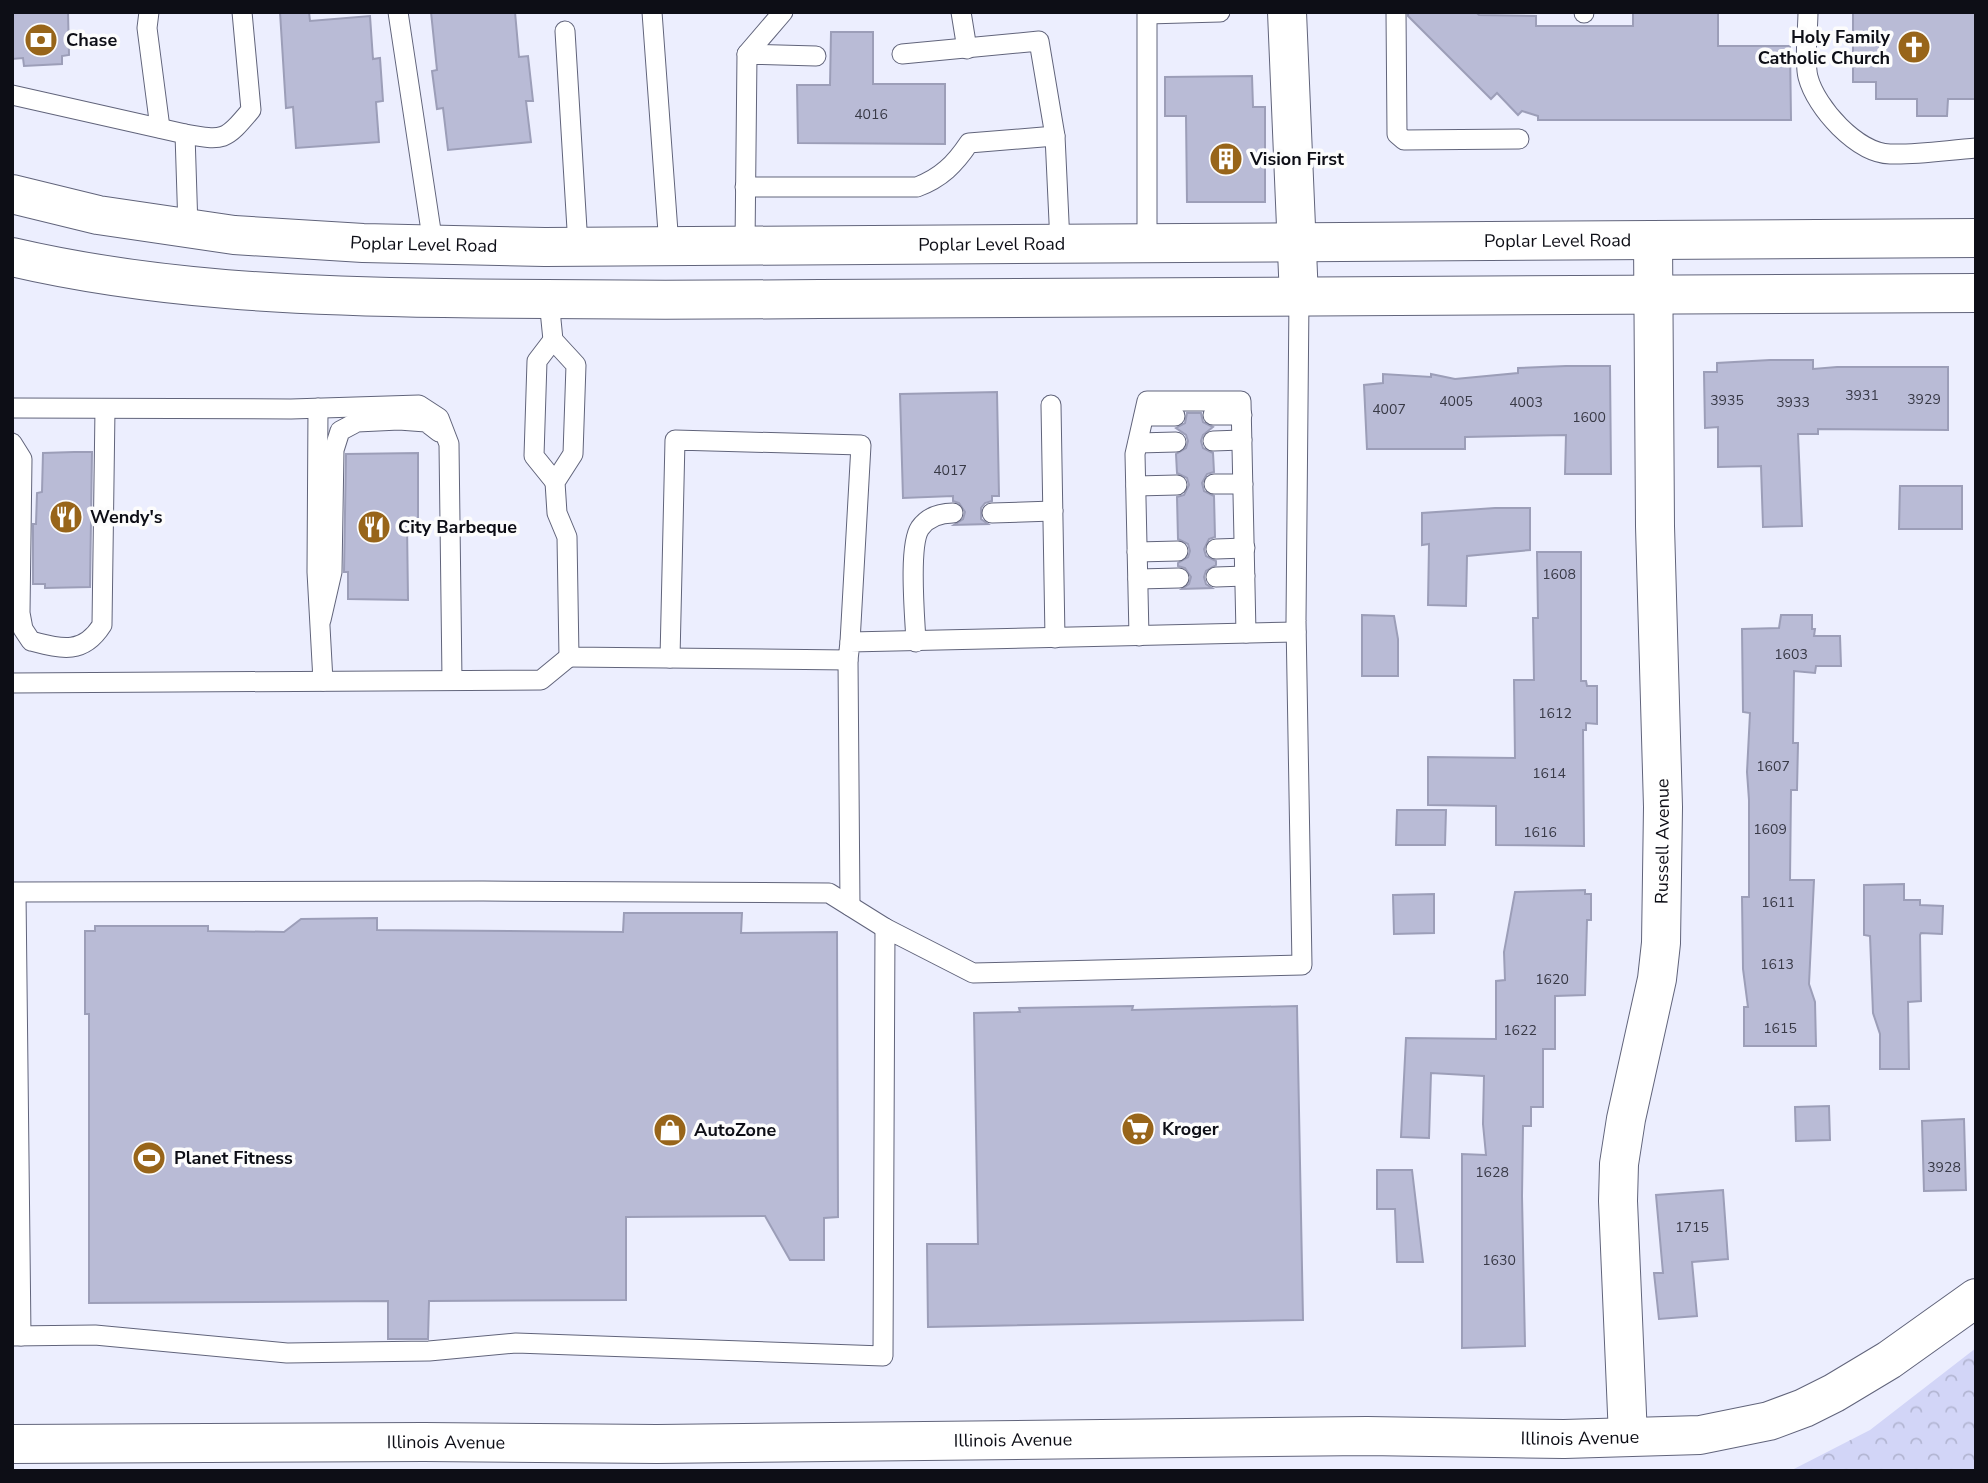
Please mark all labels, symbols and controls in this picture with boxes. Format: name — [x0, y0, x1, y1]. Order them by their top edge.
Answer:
bank icon: Chase — [22, 21, 60, 59]
place label: Holy Family Catholic Church — [1758, 25, 1891, 70]
place label: Chase — [66, 28, 117, 52]
church icon: Holy Family Catholic Church — [1895, 28, 1933, 66]
house number: 4016 — [854, 105, 888, 124]
building icon: Vision First — [1207, 140, 1245, 178]
place label: Vision First — [1249, 147, 1344, 171]
street label: Poplar Level Road — [1484, 228, 1631, 253]
street label: Poplar Level Road — [349, 230, 498, 258]
street label: Poplar Level Road — [918, 232, 1065, 257]
house number: 3931 — [1845, 386, 1879, 405]
house number: 3929 — [1907, 390, 1941, 409]
house number: 3935 — [1710, 391, 1744, 410]
house number: 4005 — [1439, 392, 1473, 411]
house number: 4003 — [1509, 393, 1543, 412]
house number: 3933 — [1776, 393, 1810, 412]
house number: 4007 — [1372, 400, 1406, 419]
house number: 1600 — [1572, 408, 1606, 427]
house number: 4017 — [933, 461, 967, 480]
restaurant icon: Wendy's — [47, 498, 85, 536]
place label: Wendy's — [90, 505, 163, 529]
restaurant icon: City Barbeque — [355, 508, 393, 546]
place label: City Barbeque — [398, 515, 517, 539]
house number: 1608 — [1542, 565, 1576, 584]
house number: 1603 — [1774, 645, 1808, 664]
house number: 1612 — [1538, 704, 1572, 723]
house number: 1607 — [1756, 757, 1790, 776]
house number: 1614 — [1532, 764, 1566, 783]
street label: Russell Avenue — [1650, 778, 1675, 904]
house number: 1609 — [1753, 820, 1787, 839]
house number: 1616 — [1523, 823, 1557, 842]
house number: 1611 — [1761, 893, 1795, 912]
house number: 1613 — [1760, 955, 1794, 974]
house number: 1620 — [1535, 970, 1569, 989]
house number: 1615 — [1763, 1019, 1797, 1038]
house number: 1622 — [1503, 1021, 1537, 1040]
supermarket icon: Kroger — [1119, 1110, 1157, 1148]
shop icon: AutoZone — [651, 1111, 689, 1149]
place label: Kroger — [1162, 1117, 1219, 1141]
place label: AutoZone — [694, 1118, 777, 1142]
sports icon: Planet Fitness — [130, 1139, 168, 1177]
place label: Planet Fitness — [174, 1146, 293, 1170]
house number: 3928 — [1927, 1158, 1961, 1177]
house number: 1628 — [1475, 1163, 1509, 1182]
house number: 1715 — [1675, 1218, 1709, 1237]
house number: 1630 — [1482, 1251, 1516, 1270]
street label: Illinois Avenue — [1520, 1425, 1639, 1451]
street label: Illinois Avenue — [954, 1427, 1072, 1453]
street label: Illinois Avenue — [387, 1430, 505, 1455]

